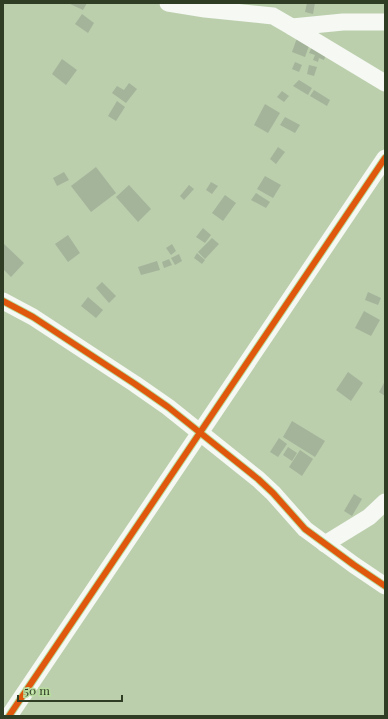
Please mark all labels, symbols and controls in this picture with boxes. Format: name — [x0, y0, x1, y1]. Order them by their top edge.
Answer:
scale bar — [18, 677, 122, 703]
text: 50 m — [24, 682, 50, 698]

